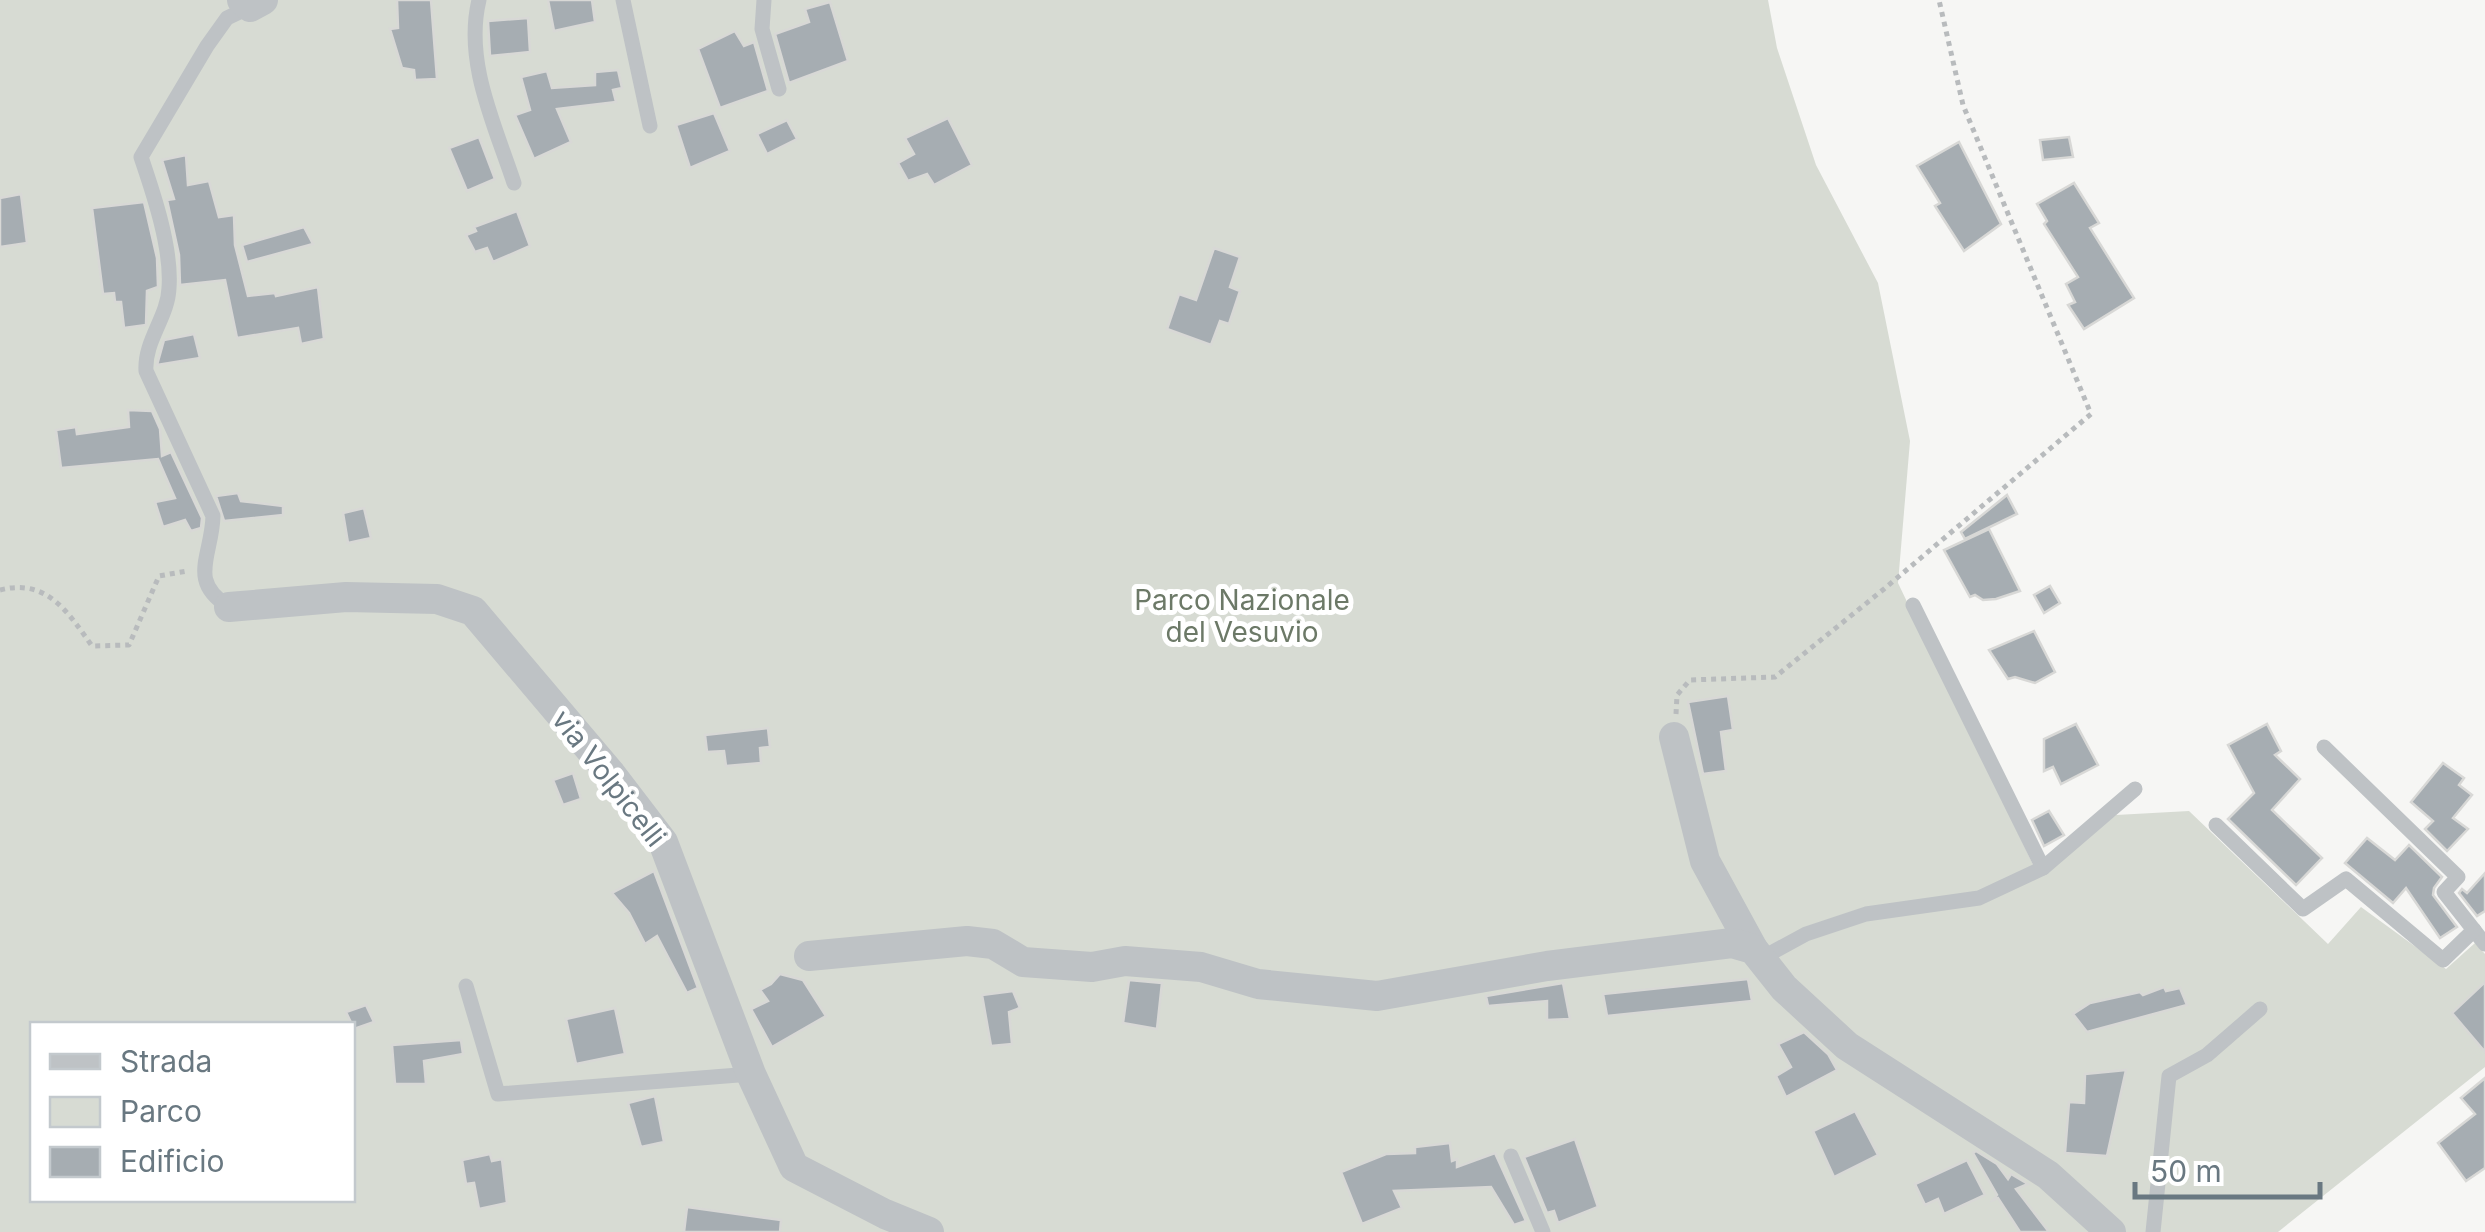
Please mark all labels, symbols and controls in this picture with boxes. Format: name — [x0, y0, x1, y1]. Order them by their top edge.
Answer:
park label: Parco Nazionale del Vesuvio — [1134, 583, 1350, 649]
street label: via Volpicelli — [545, 703, 673, 853]
legend — [30, 1022, 355, 1202]
text: Strada — [120, 1043, 212, 1079]
text: Parco — [120, 1093, 202, 1129]
scale bar — [2135, 1137, 2320, 1199]
text: Edificio — [120, 1143, 224, 1179]
text: 50 m — [2150, 1153, 2222, 1189]

